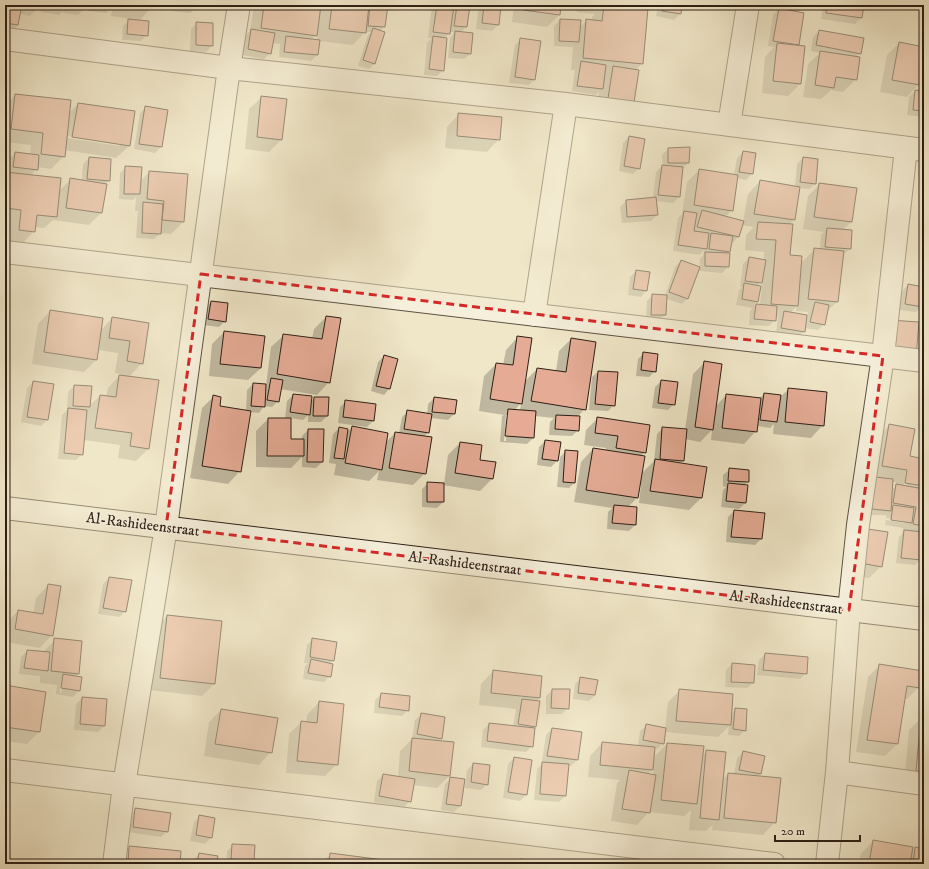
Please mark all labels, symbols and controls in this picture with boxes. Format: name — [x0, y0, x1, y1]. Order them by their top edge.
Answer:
street label: Al-Rashideenstraat — [85, 508, 201, 541]
street label: Al-Rashideenstraat — [407, 547, 523, 580]
street label: Al-Rashideenstraat — [728, 586, 844, 619]
scale bar — [775, 817, 860, 843]
text: 20 m — [781, 824, 805, 839]

